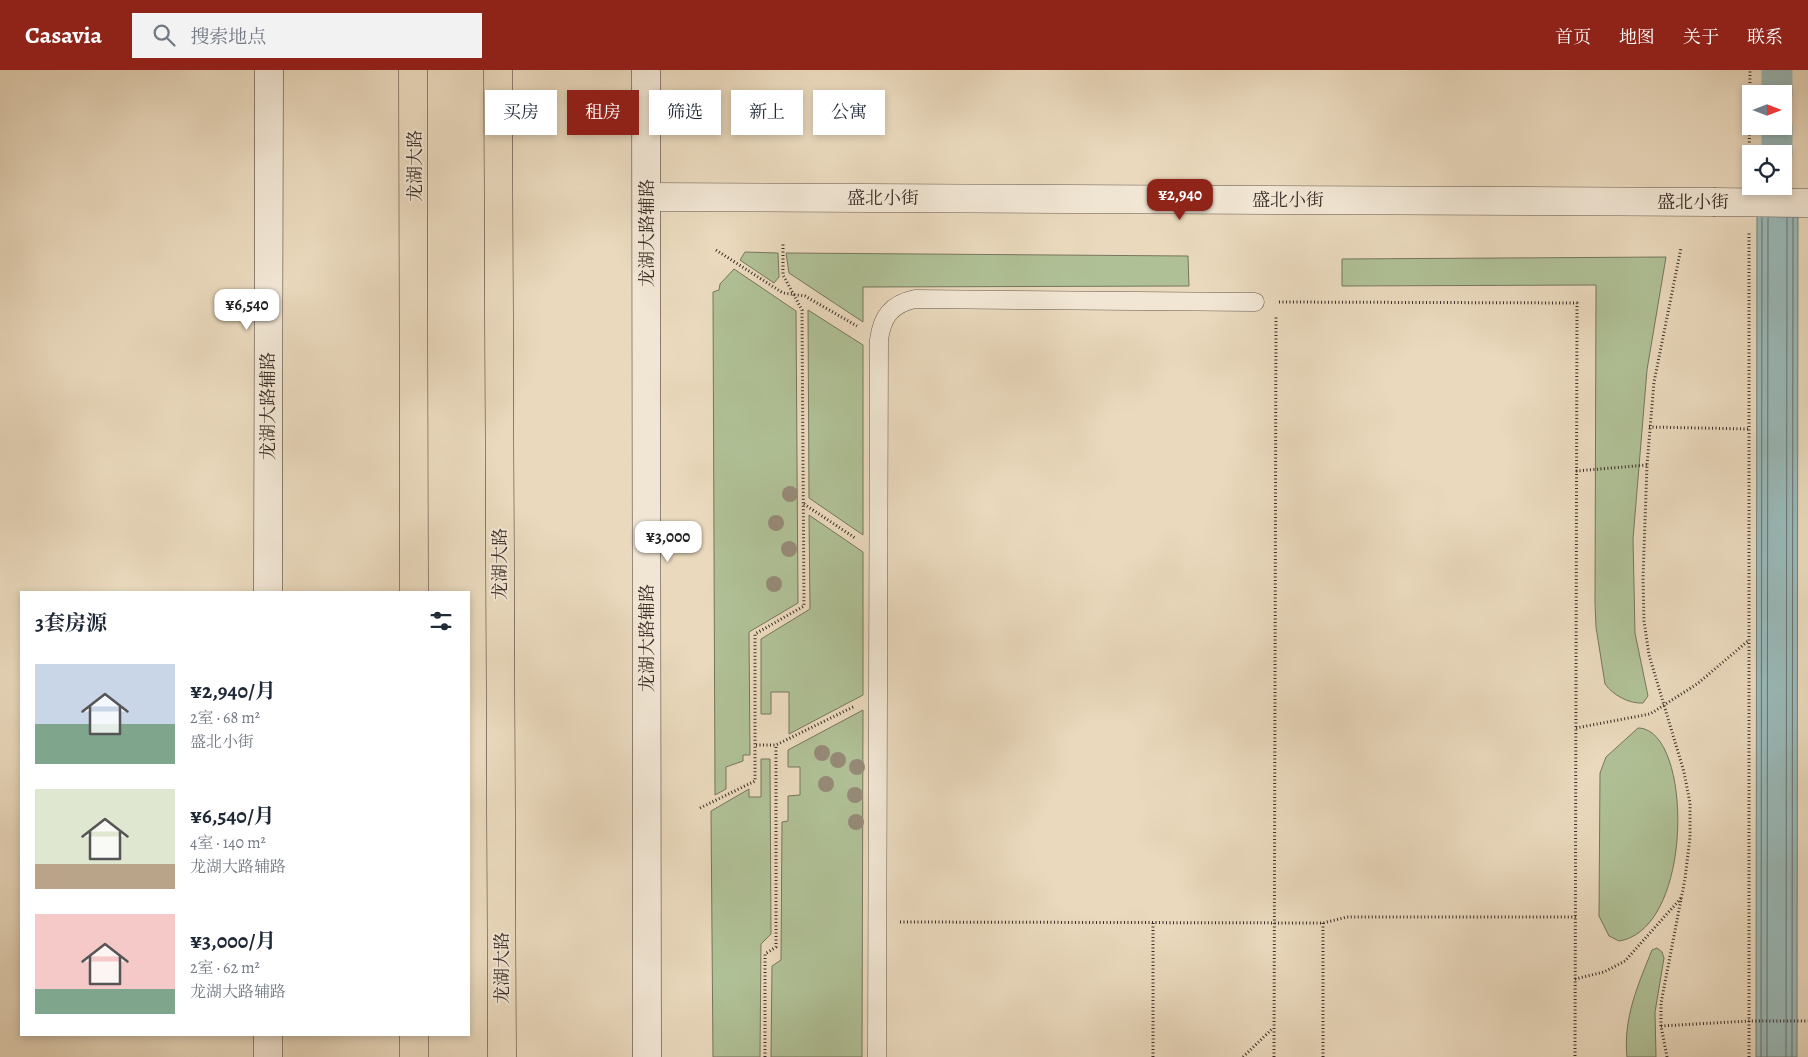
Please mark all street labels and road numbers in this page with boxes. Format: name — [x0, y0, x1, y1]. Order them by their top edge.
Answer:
street label: 龙湖大路 — [403, 130, 427, 202]
street label: 龙湖大路辅路 — [635, 179, 659, 287]
street label: 盛北小街 — [847, 186, 919, 210]
street label: 盛北小街 — [1252, 188, 1324, 212]
street label: 盛北小街 — [1657, 190, 1729, 214]
street label: 龙湖大路辅路 — [256, 352, 280, 460]
street label: 龙湖大路 — [488, 528, 512, 600]
street label: 龙湖大路辅路 — [635, 584, 659, 692]
street label: 龙湖大路 — [490, 932, 514, 1004]

